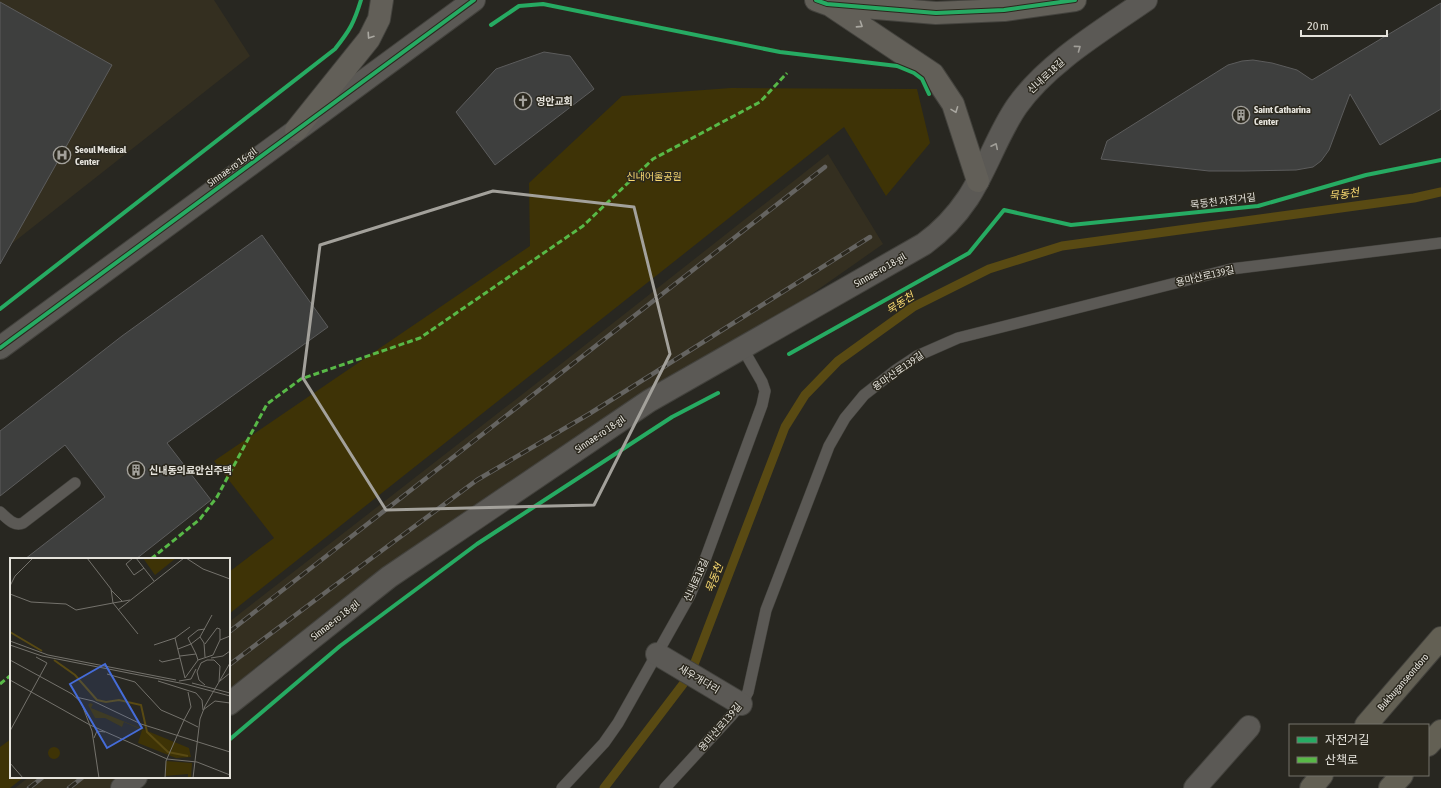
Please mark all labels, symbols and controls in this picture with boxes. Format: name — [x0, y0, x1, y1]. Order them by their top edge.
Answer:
scale bar — [1301, 12, 1387, 38]
text: 20 m — [1307, 19, 1329, 33]
one-way arrow — [856, 20, 863, 28]
one-way arrow — [368, 32, 375, 39]
one-way arrow — [1074, 45, 1081, 53]
street label: 신내로18길 — [1025, 56, 1067, 96]
church icon: 영안교회 — [513, 91, 533, 111]
place label: 영안교회 — [536, 96, 573, 107]
place label: Saint Catharina Center — [1254, 104, 1311, 127]
building icon: Saint Catharina Center — [1231, 105, 1251, 125]
one-way arrow — [950, 106, 958, 113]
one-way arrow — [990, 142, 998, 150]
place label: Seoul Medical Center — [75, 144, 127, 167]
hospital icon: Seoul Medical Center — [52, 145, 72, 165]
street label: Sinnae-ro 16-gil — [205, 145, 259, 189]
park label: 신내어울공원 — [626, 171, 682, 182]
water label: 묵동천 — [1328, 186, 1362, 202]
street label: 목동천 자전거길 — [1190, 192, 1256, 210]
street label: Sinnae-ro 18-gil — [852, 251, 908, 289]
street label: 용마산로139길 — [1174, 264, 1236, 288]
water label: 묵동천 — [884, 289, 918, 316]
street label: 용마산로139길 — [870, 349, 926, 393]
street label: Sinnae-ro 18-gil — [573, 413, 627, 455]
building icon: 신내동의료안심주택 — [126, 460, 146, 480]
place label: 신내동의료안심주택 — [149, 465, 232, 476]
street label: 신내로18길 — [682, 557, 710, 603]
inset map — [10, 558, 230, 778]
water label: 묵동천 — [703, 560, 726, 594]
street label: Sinnae-ro 18-gil — [309, 598, 362, 642]
street label: Bukbuganseondoro — [1375, 651, 1431, 713]
street label: 새우개다리 — [676, 662, 722, 696]
street label: 용마산로139길 — [696, 701, 744, 753]
legend — [1289, 724, 1429, 776]
text: 자전거길 — [1325, 733, 1369, 747]
text: 산책로 — [1325, 753, 1358, 767]

